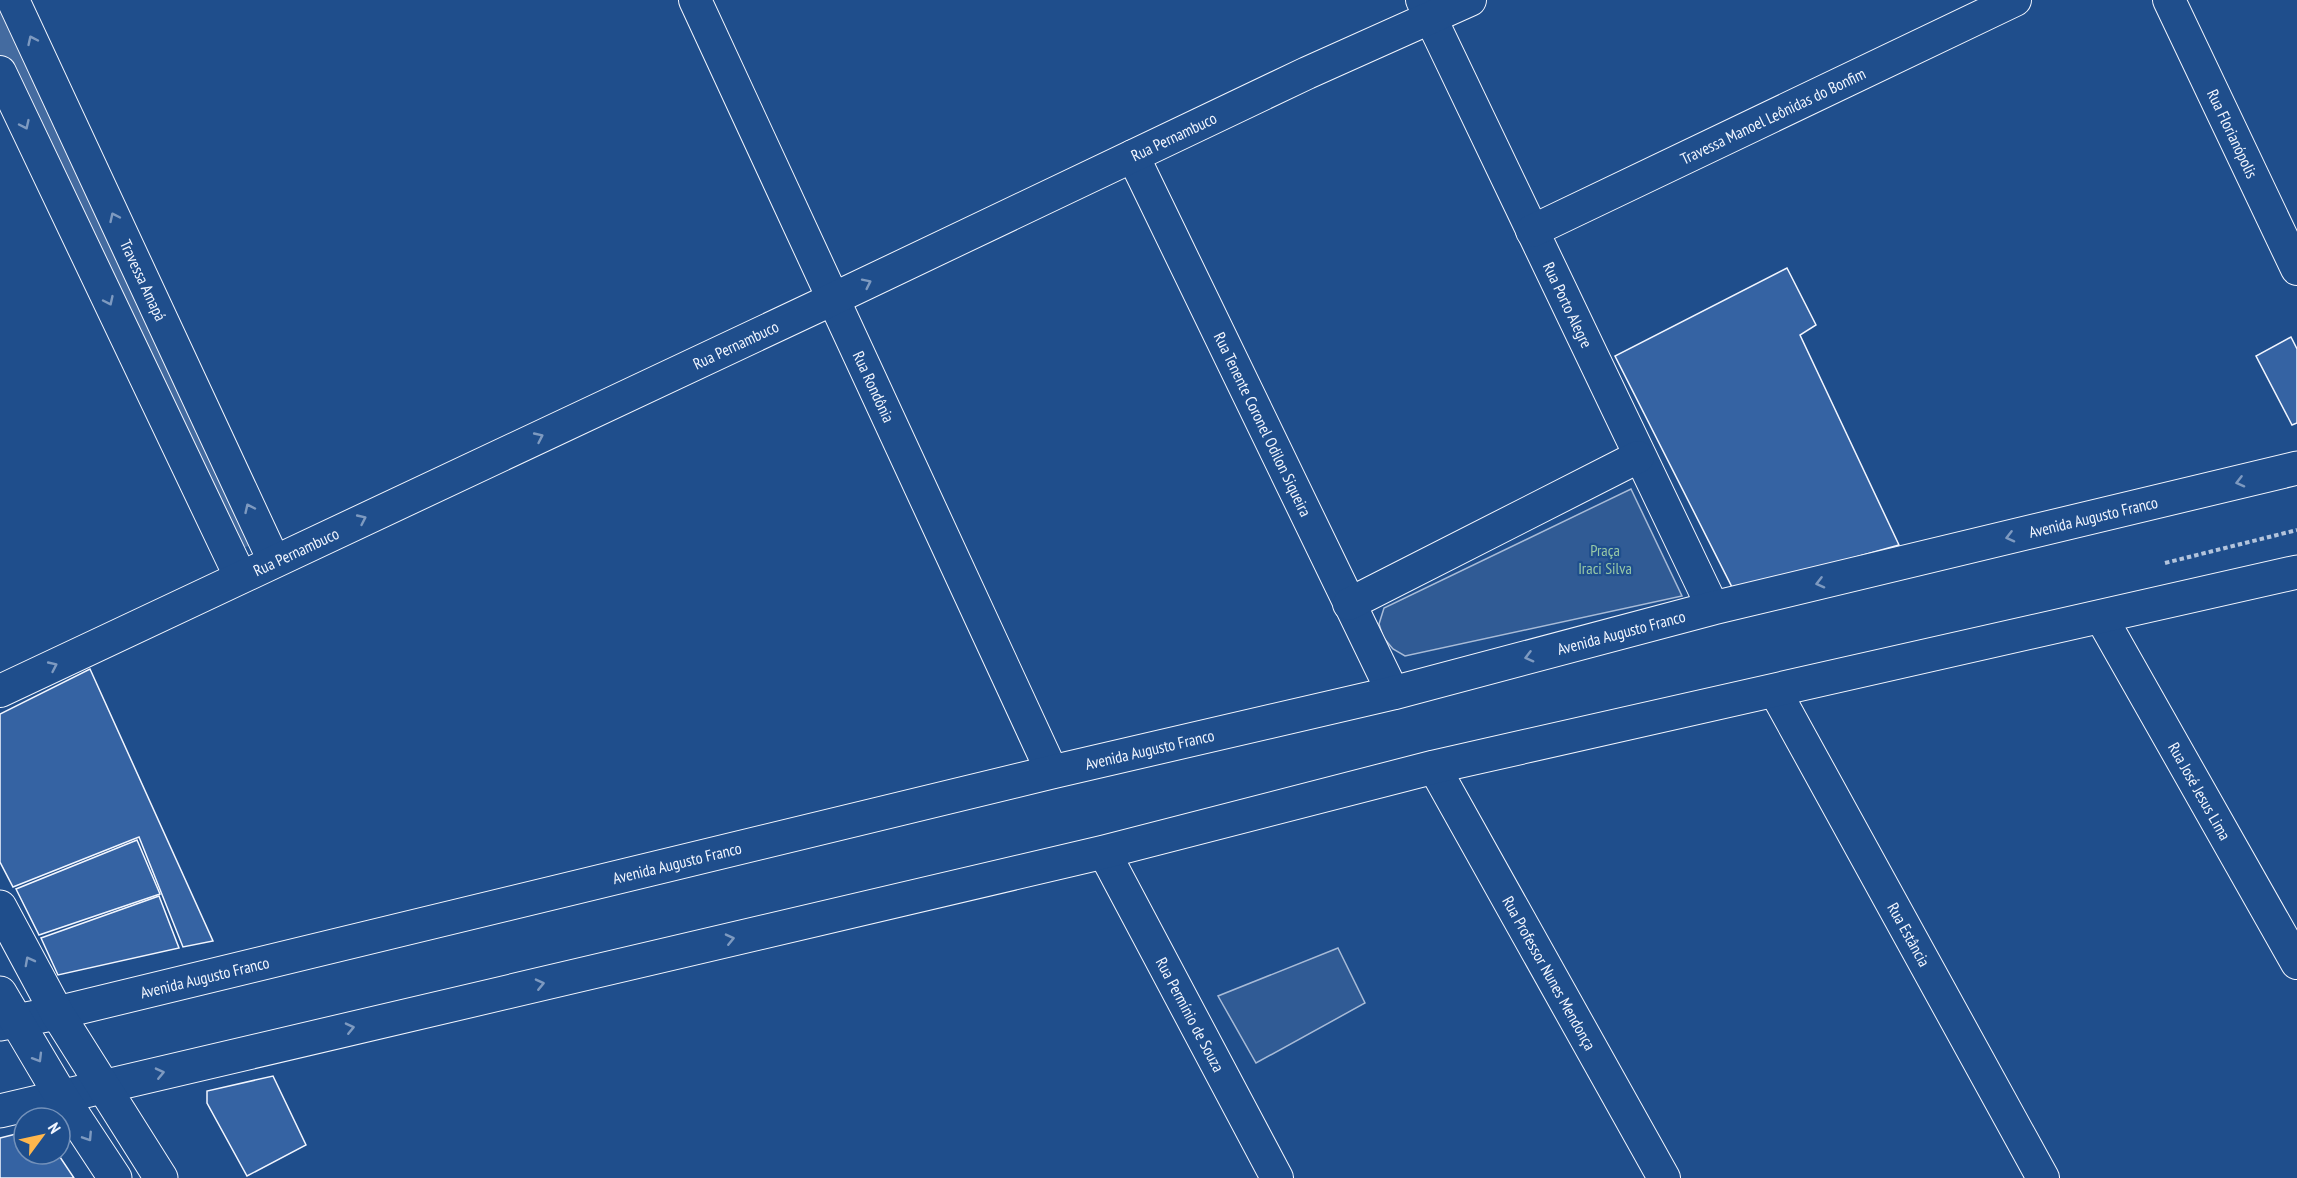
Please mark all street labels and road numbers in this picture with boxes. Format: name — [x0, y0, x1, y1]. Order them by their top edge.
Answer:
street label: Travessa Manoel Leônidas do Bonfim — [1677, 63, 1869, 169]
street label: Rua Florianópolis — [2203, 86, 2262, 182]
street label: Rua Pernambuco — [1128, 108, 1220, 165]
street label: Travessa Amapá — [116, 236, 171, 324]
street label: Rua Porto Alegre — [1539, 259, 1597, 351]
street label: Rua Pernambuco — [690, 316, 782, 374]
street label: Rua Tenente Coronel Odilon Siqueira — [1210, 329, 1316, 520]
street label: Rua Rondônia — [849, 348, 899, 425]
street label: Avenida Augusto Franco — [2027, 492, 2160, 542]
street label: Rua Pernambuco — [250, 523, 342, 580]
street label: Avenida Augusto Franco — [1555, 606, 1688, 659]
street label: Avenida Augusto Franco — [1083, 725, 1216, 774]
street label: Rua José Jesus Lima — [2164, 739, 2235, 843]
street label: Avenida Augusto Franco — [611, 838, 744, 888]
street label: Rua Professor Nunes Mendonça — [1498, 892, 1600, 1054]
street label: Rua Estância — [1883, 899, 1935, 970]
street label: Avenida Augusto Franco — [138, 952, 271, 1002]
street label: Rua Permínio de Souza — [1152, 954, 1229, 1075]

